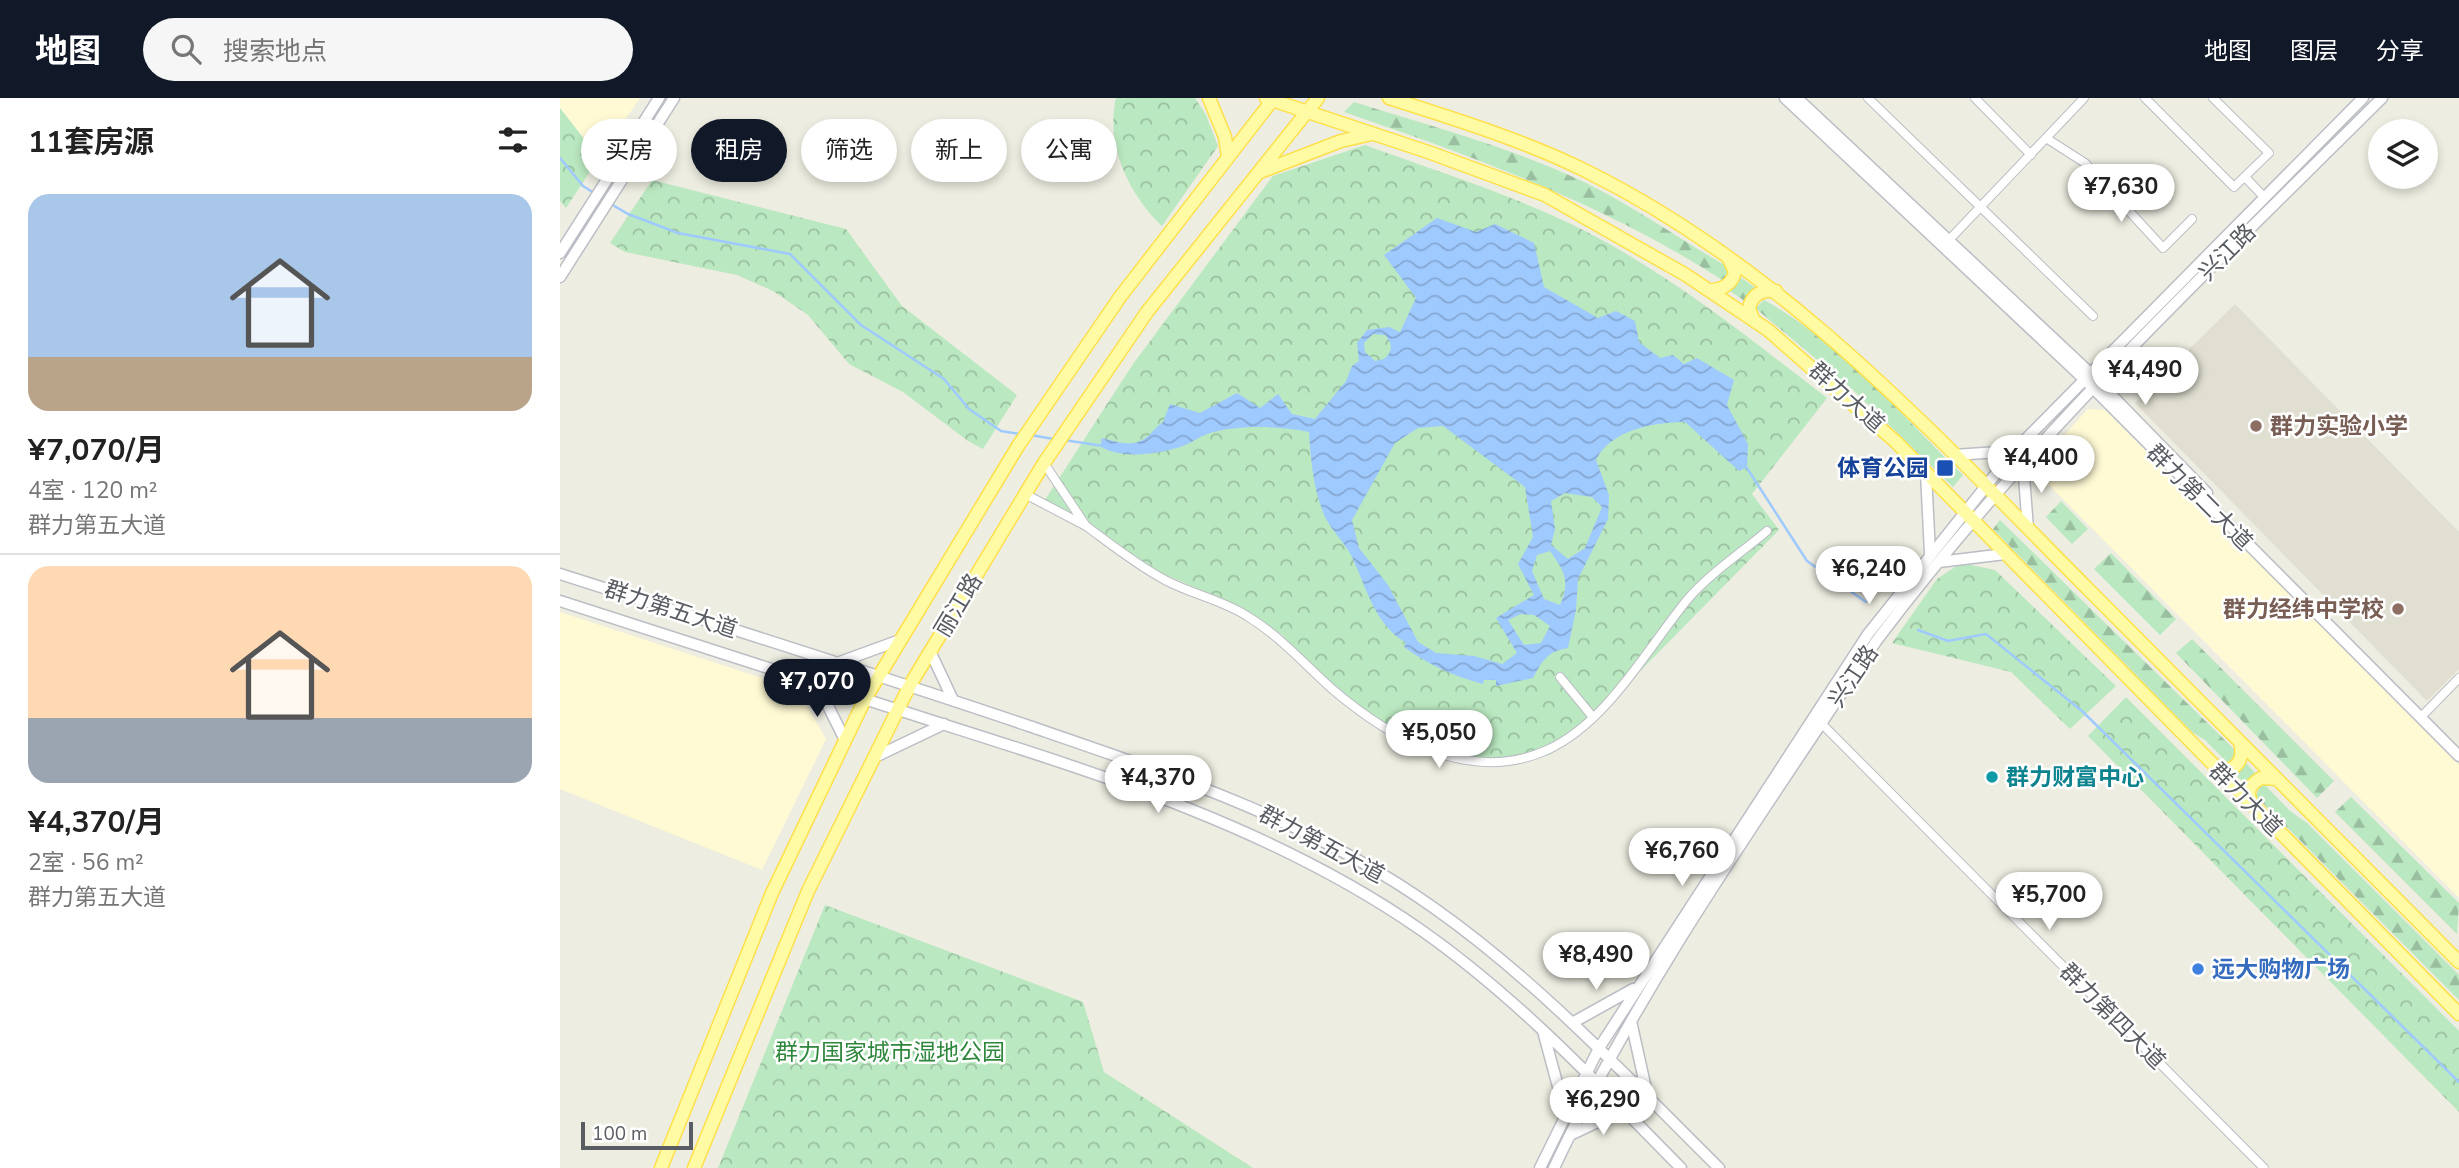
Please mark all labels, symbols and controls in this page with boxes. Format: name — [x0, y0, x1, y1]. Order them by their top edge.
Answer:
search box — [143, 18, 633, 81]
text: 地图 — [35, 29, 101, 74]
icon: search — [167, 30, 205, 68]
text: 搜索地点 — [223, 34, 327, 69]
text: 地图 — [2204, 35, 2252, 67]
text: 图层 — [2290, 35, 2338, 67]
text: 分享 — [2376, 35, 2424, 67]
chip: 买房 — [581, 119, 677, 182]
chip: 租房 — [691, 119, 787, 182]
chip: 筛选 — [801, 119, 897, 182]
chip: 新上 — [911, 119, 1007, 182]
chip: 公寓 — [1021, 119, 1117, 182]
map controls — [2368, 119, 2438, 189]
button: layers — [2368, 119, 2438, 189]
icon: filters — [494, 121, 532, 159]
text: 11套房源 — [28, 122, 154, 163]
pin: ¥7,630 — [2064, 164, 2178, 224]
text: ¥7,630 — [2084, 171, 2158, 202]
street label: 兴江路 — [2192, 217, 2263, 288]
icon: home — [217, 240, 343, 366]
pin: ¥4,490 — [2088, 348, 2202, 407]
text: ¥4,490 — [2108, 354, 2182, 385]
street label: 群力大道 — [1802, 355, 1891, 440]
place label: 群力实验小学 — [2270, 411, 2408, 442]
marker: 群力实验小学 — [2248, 418, 2264, 434]
text: ¥7,070/月 — [28, 430, 165, 471]
pin: ¥4,400 — [1984, 436, 2098, 495]
street label: 群力第二大道 — [2140, 438, 2259, 557]
text: ¥4,400 — [2004, 442, 2078, 473]
place label: 体育公园 — [1837, 453, 1929, 484]
marker: 体育公园 — [1935, 458, 1955, 478]
text: 4室 · 120 m² — [28, 475, 158, 506]
text: 群力第五大道 — [28, 510, 166, 541]
pin: ¥6,240 — [1812, 546, 1926, 606]
text: ¥6,240 — [1832, 553, 1906, 584]
street label: 丽江路 — [927, 568, 989, 643]
street label: 群力第五大道 — [600, 573, 741, 646]
place label: 群力经纬中学校 — [2223, 594, 2384, 625]
marker: 群力经纬中学校 — [2390, 601, 2406, 617]
icon: home — [217, 612, 343, 738]
street label: 兴江路 — [1821, 639, 1886, 714]
pin: ¥7,070 — [760, 660, 874, 719]
text: ¥7,070 — [780, 666, 854, 697]
pin: ¥5,050 — [1382, 710, 1496, 770]
text: ¥5,050 — [1402, 717, 1476, 748]
pin: ¥4,370 — [1101, 756, 1215, 815]
street label: 群力大道 — [2202, 756, 2289, 843]
text: ¥4,370 — [1121, 762, 1195, 793]
place label: 群力财富中心 — [2006, 762, 2144, 793]
marker: 群力财富中心 — [1984, 769, 2000, 785]
street label: 群力第五大道 — [1254, 798, 1390, 891]
text: ¥4,370/月 — [28, 802, 165, 843]
pin: ¥6,760 — [1625, 828, 1739, 888]
text: ¥6,760 — [1645, 835, 1719, 866]
text: 2室 · 56 m² — [28, 847, 144, 878]
pin: ¥5,700 — [1992, 872, 2106, 932]
text: ¥5,700 — [2012, 879, 2086, 910]
text: 群力第五大道 — [28, 882, 166, 913]
pin: ¥8,490 — [1539, 932, 1653, 992]
text: ¥8,490 — [1559, 939, 1633, 970]
place label: 远大购物广场 — [2212, 954, 2350, 985]
street label: 群力第四大道 — [2053, 957, 2172, 1076]
marker: 远大购物广场 — [2190, 961, 2206, 977]
park label: 群力国家城市湿地公园 — [775, 1037, 1005, 1068]
pin: ¥6,290 — [1546, 1077, 1660, 1137]
text: ¥6,290 — [1566, 1084, 1640, 1115]
scale bar — [581, 1119, 693, 1151]
text: 100 m — [592, 1121, 647, 1147]

